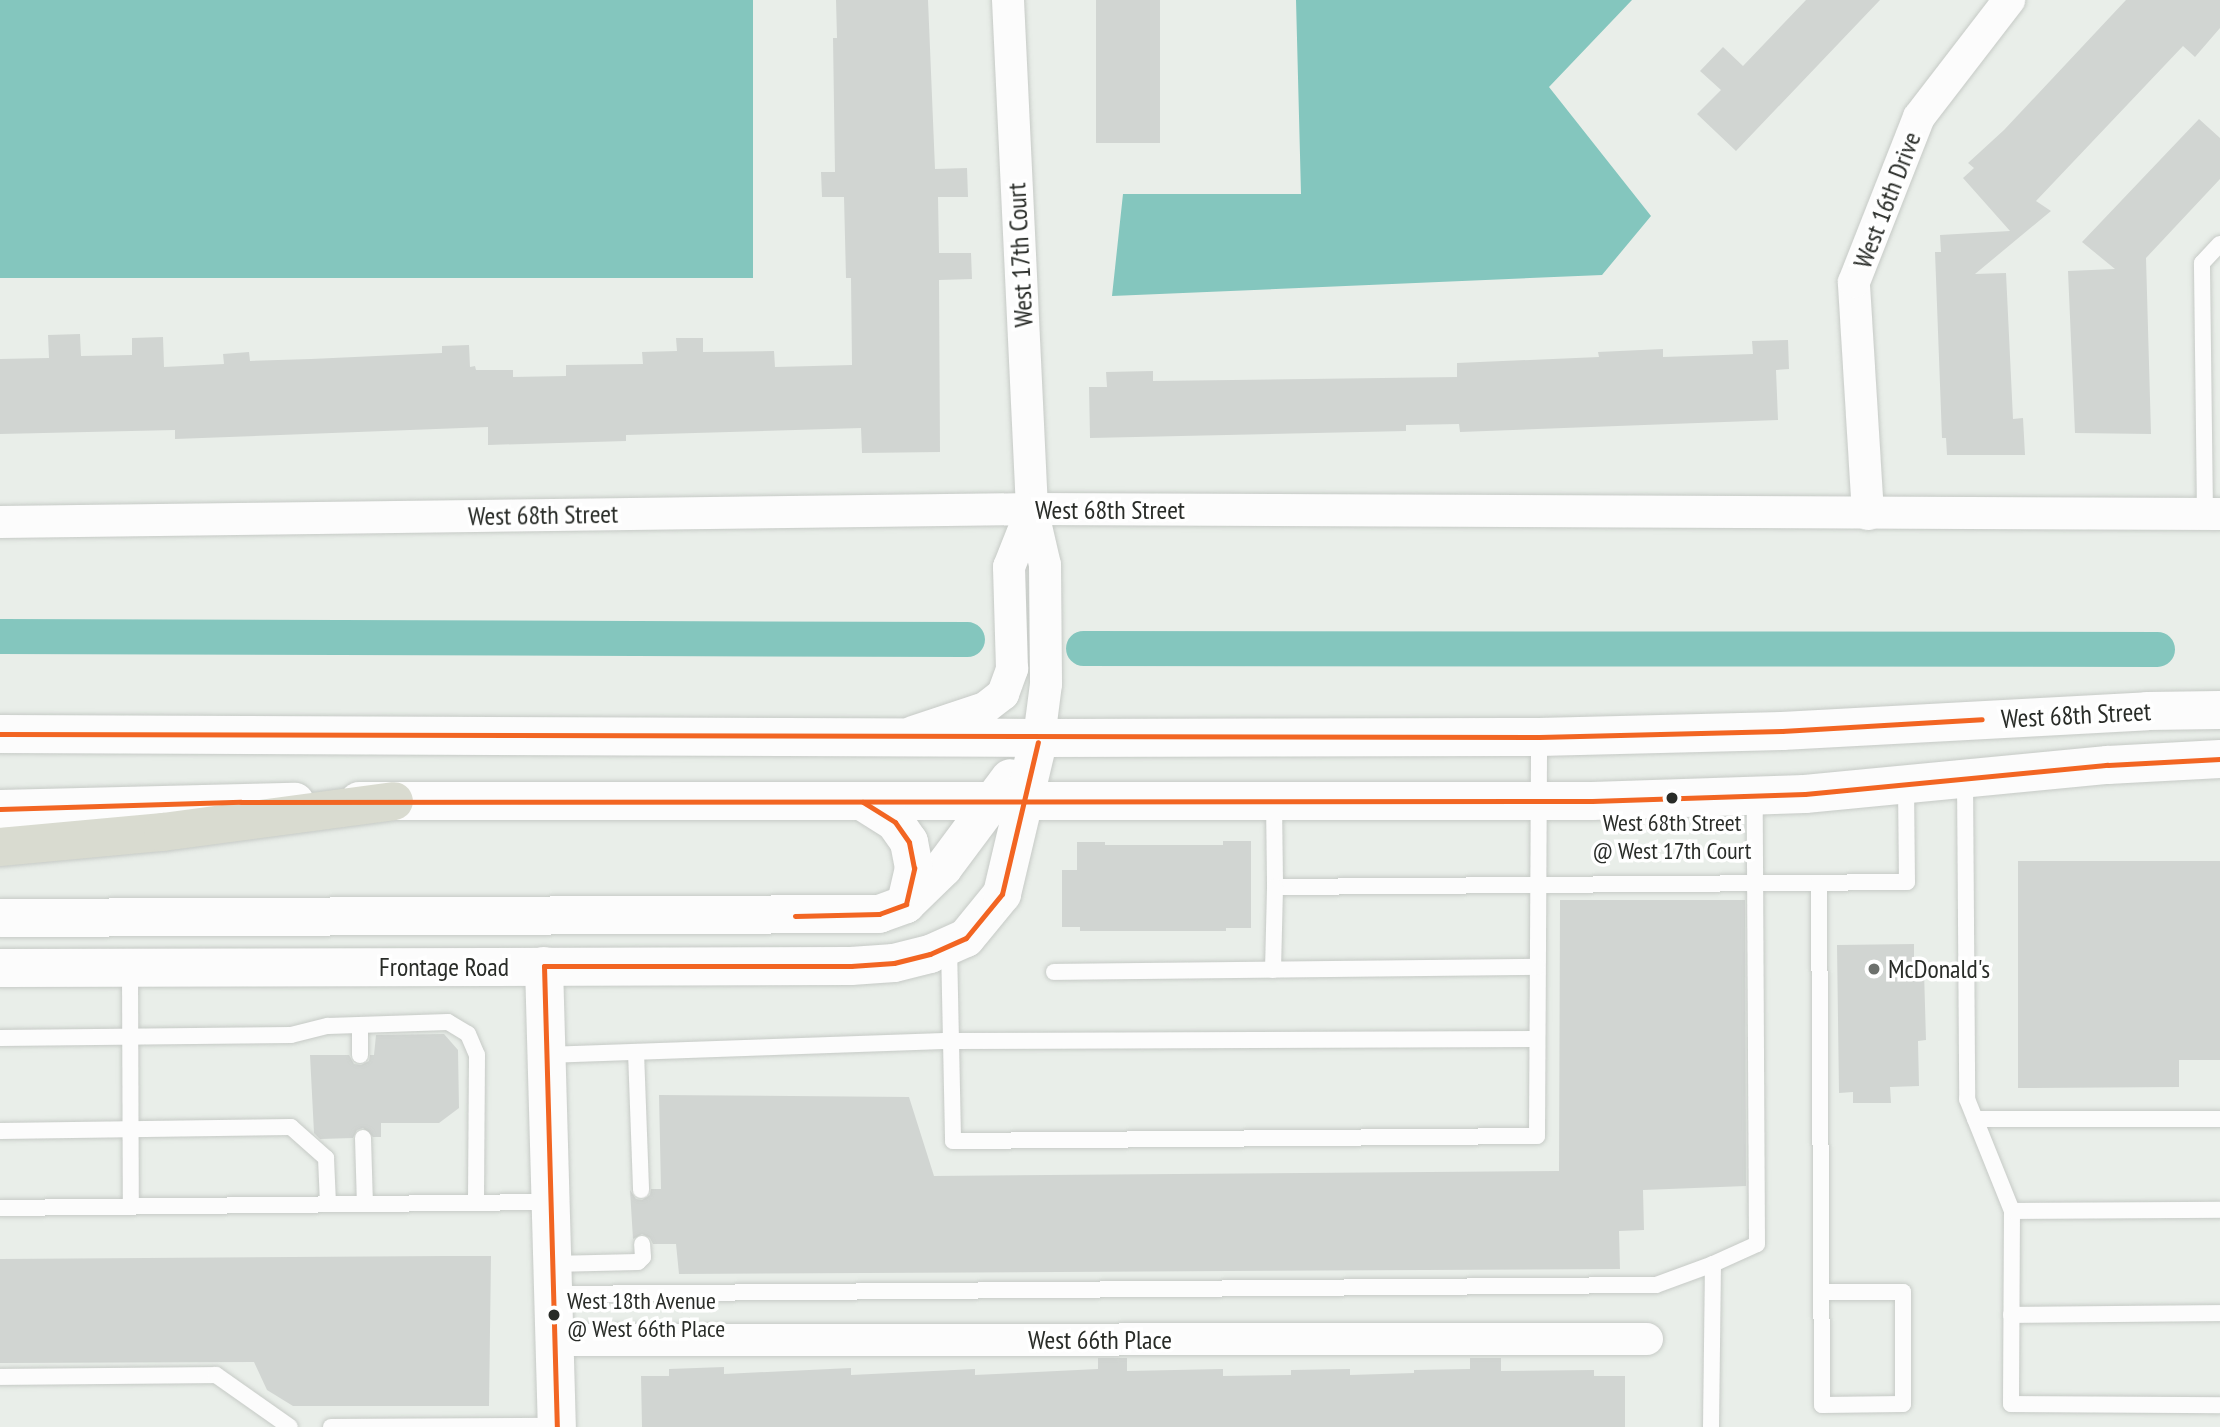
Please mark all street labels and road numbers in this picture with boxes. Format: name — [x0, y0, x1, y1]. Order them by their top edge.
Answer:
street label: West 16th Drive — [1847, 127, 1927, 273]
street label: West 17th Court — [1001, 182, 1039, 328]
street label: West 68th Street — [1035, 494, 1185, 526]
street label: West 68th Street — [468, 498, 618, 532]
street label: West 68th Street — [2000, 695, 2152, 735]
street label: Frontage Road — [379, 951, 509, 983]
street label: West 66th Place — [1028, 1324, 1172, 1356]

